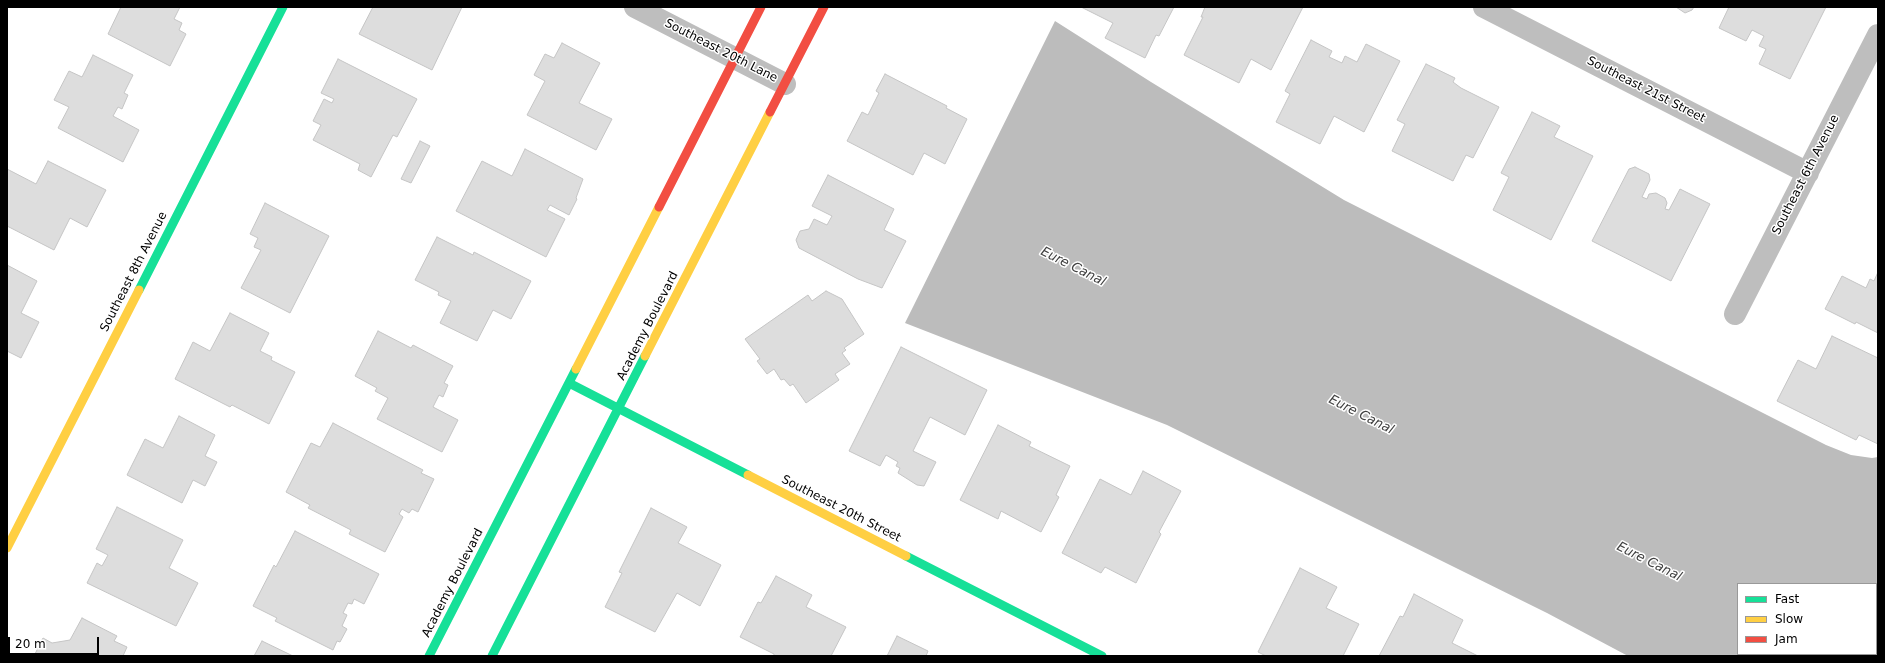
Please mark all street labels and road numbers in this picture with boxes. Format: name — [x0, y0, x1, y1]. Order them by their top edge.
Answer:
street label: Southeast 20th Lane — [662, 16, 780, 86]
street label: Southeast 21st Street — [1584, 54, 1708, 126]
street label: Southeast 6th Avenue — [1769, 113, 1843, 237]
street label: Southeast 8th Avenue — [97, 210, 171, 334]
street label: Academy Boulevard — [614, 269, 682, 383]
street label: Southeast 20th Street — [779, 473, 903, 545]
street label: Academy Boulevard — [419, 526, 487, 640]

